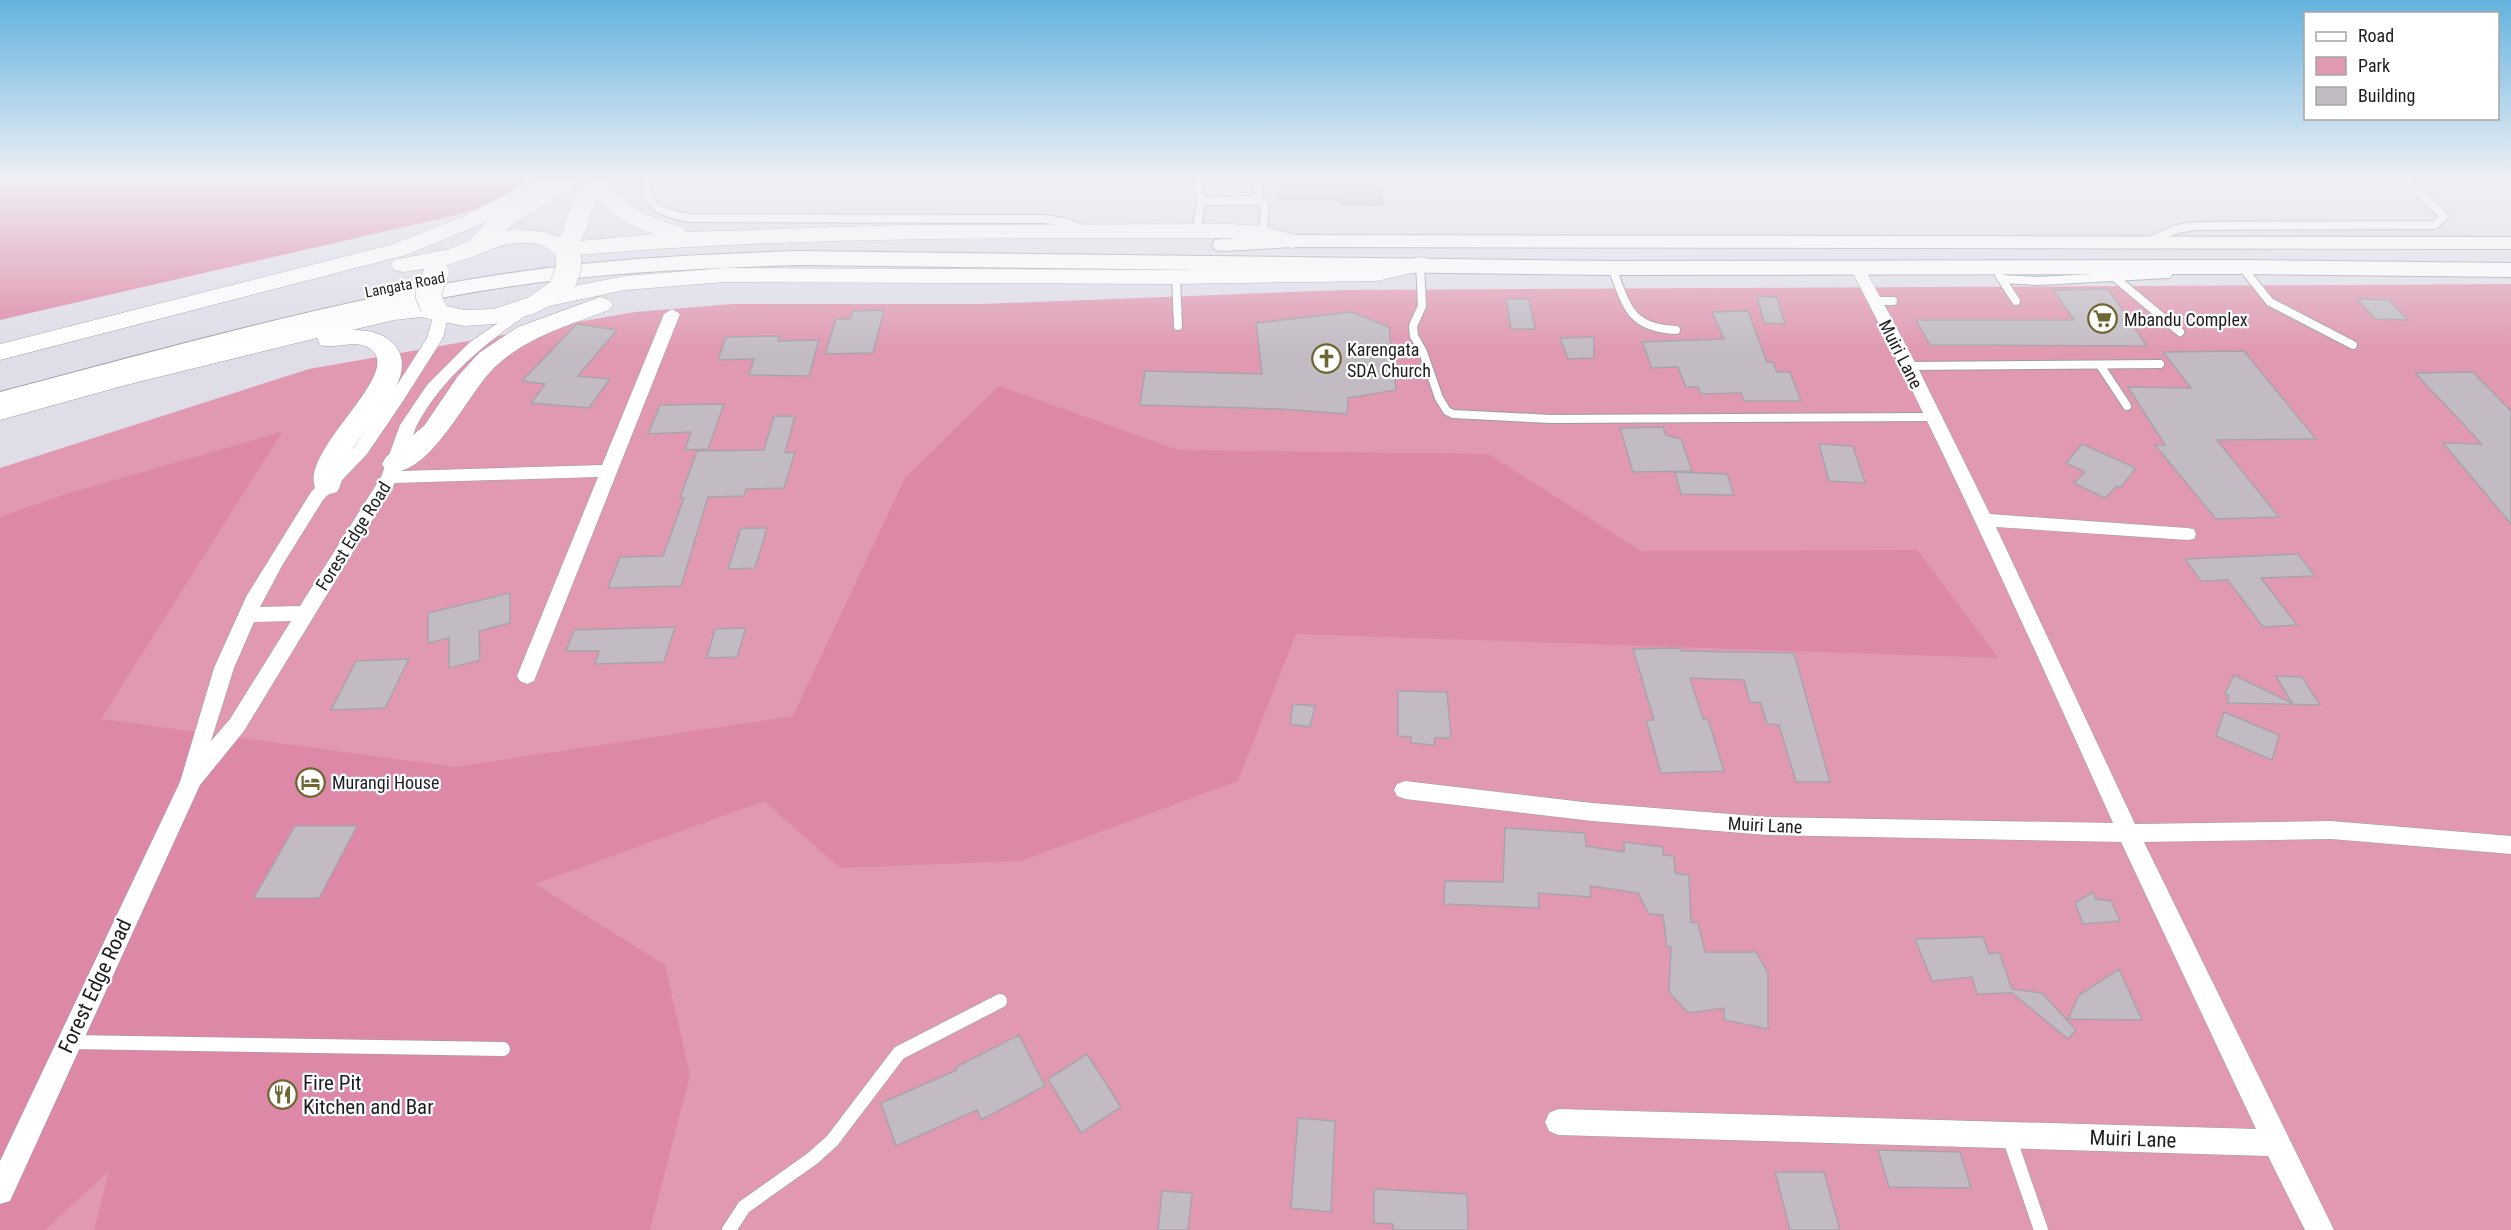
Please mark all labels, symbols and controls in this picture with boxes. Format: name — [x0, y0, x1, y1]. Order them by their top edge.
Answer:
legend — [2304, 12, 2499, 120]
text: Road — [2358, 25, 2394, 46]
text: Park — [2358, 55, 2390, 76]
text: Building — [2358, 85, 2415, 106]
street label: Langata Road — [363, 268, 447, 302]
supermarket icon: Mbandu Complex — [2087, 303, 2119, 335]
place label: Mbandu Complex — [2124, 309, 2248, 330]
street label: Muiri Lane — [1875, 316, 1927, 392]
place label: Karengata SDA Church — [1347, 339, 1431, 381]
church icon: Karengata SDA Church — [1310, 343, 1342, 375]
street label: Forest Edge Road — [311, 478, 395, 594]
hotel icon: Murangi House — [295, 766, 327, 798]
place label: Murangi House — [332, 772, 439, 793]
street label: Muiri Lane — [1727, 813, 1803, 837]
street label: Forest Edge Road — [53, 915, 137, 1057]
place label: Fire Pit Kitchen and Bar — [303, 1071, 434, 1119]
restaurant icon: Fire Pit Kitchen and Bar — [266, 1079, 298, 1111]
street label: Muiri Lane — [2089, 1125, 2177, 1153]

